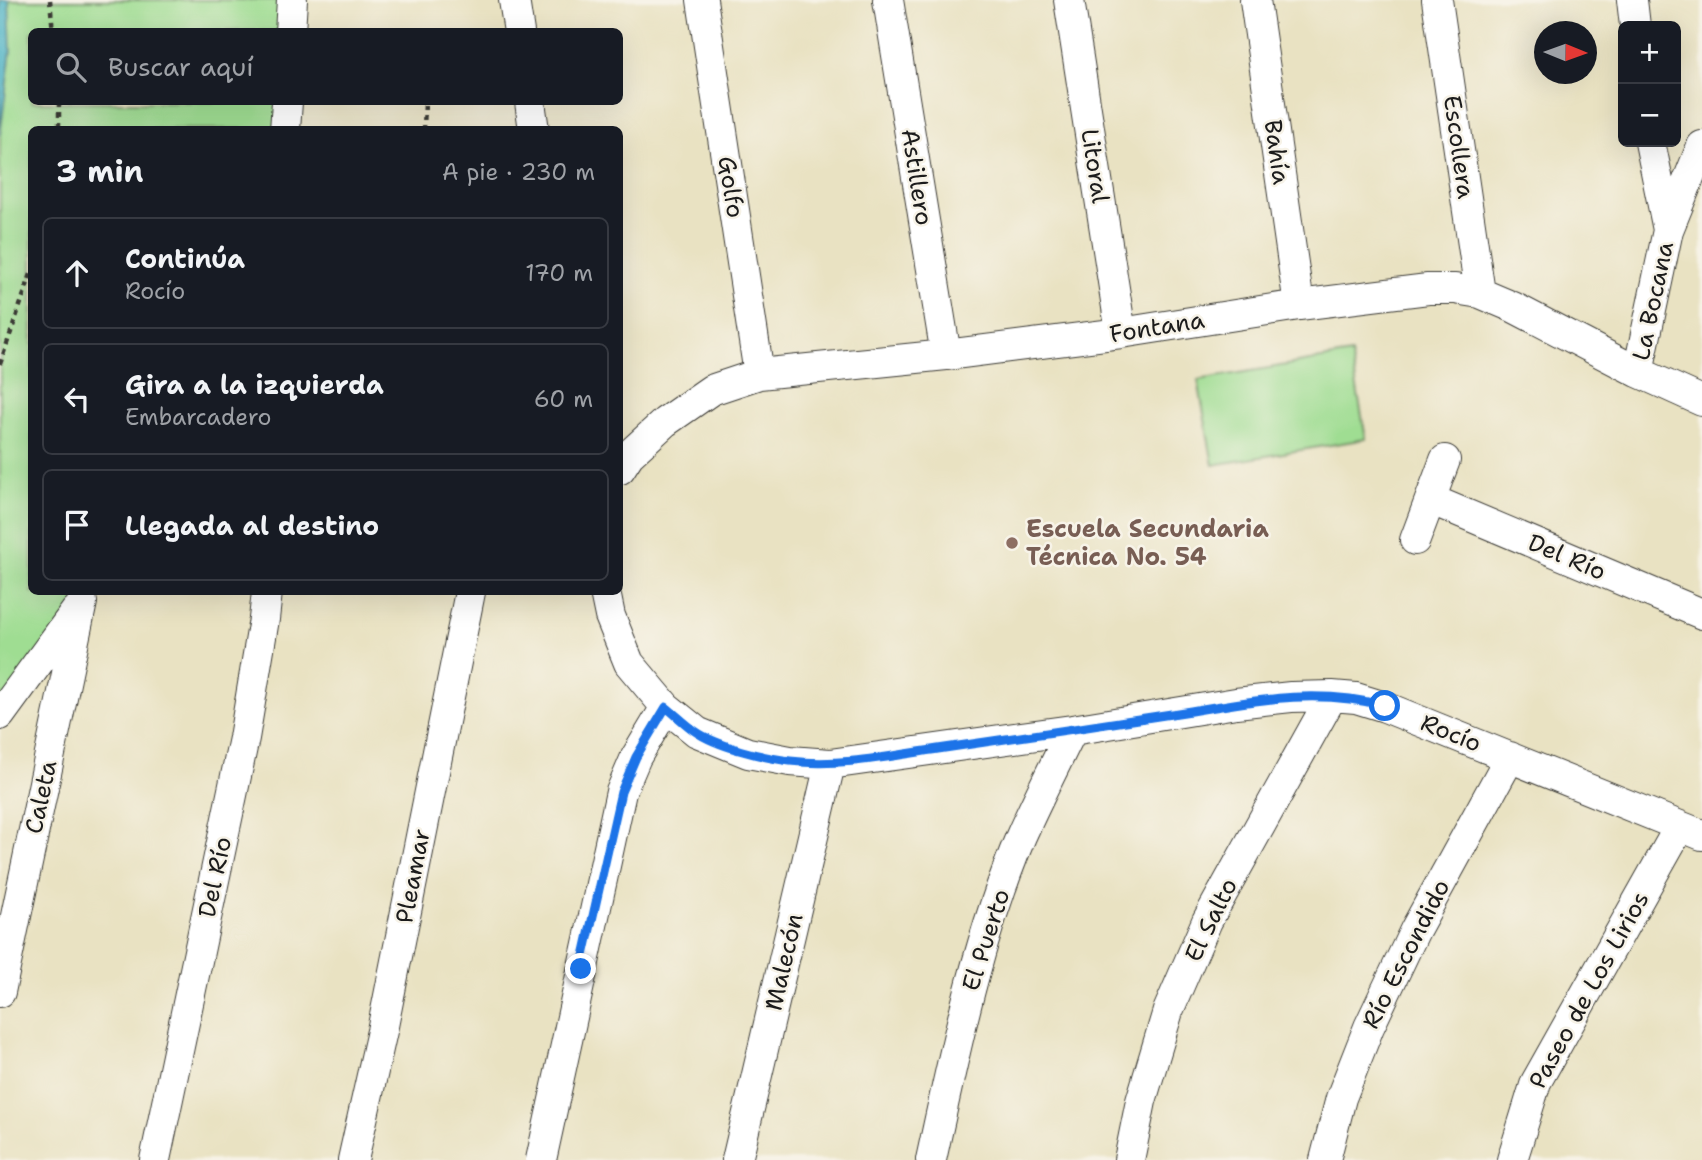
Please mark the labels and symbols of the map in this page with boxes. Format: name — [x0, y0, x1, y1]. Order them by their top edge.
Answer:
north arrow — [1534, 21, 1597, 84]
street label: Escollera — [1436, 93, 1482, 201]
street label: Bahía — [1257, 118, 1297, 186]
street label: Astillero — [894, 126, 940, 228]
street label: Litoral — [1073, 126, 1117, 206]
street label: Golfo — [710, 154, 752, 220]
street label: La Bocana — [1625, 239, 1681, 363]
street label: Fontana — [1107, 304, 1207, 350]
place label: Escuela Secundaria Técnica No. 54 — [1026, 513, 1269, 573]
street label: Del Río — [1523, 526, 1611, 588]
marker: Escuela Secundaria Técnica No. 54 — [1004, 535, 1020, 551]
route start — [1369, 690, 1400, 721]
street label: Rocío — [1416, 706, 1486, 760]
street label: Caleta — [18, 757, 64, 837]
street label: Pleamar — [388, 826, 438, 926]
street label: Del Río — [191, 834, 239, 920]
street label: El Salto — [1177, 873, 1245, 967]
street label: Río Escondido — [1355, 874, 1457, 1034]
street label: El Puerto — [955, 885, 1017, 995]
street label: Paseo de Los Lirios — [1521, 886, 1657, 1094]
street label: Malecón — [757, 910, 811, 1014]
route end — [565, 953, 596, 984]

